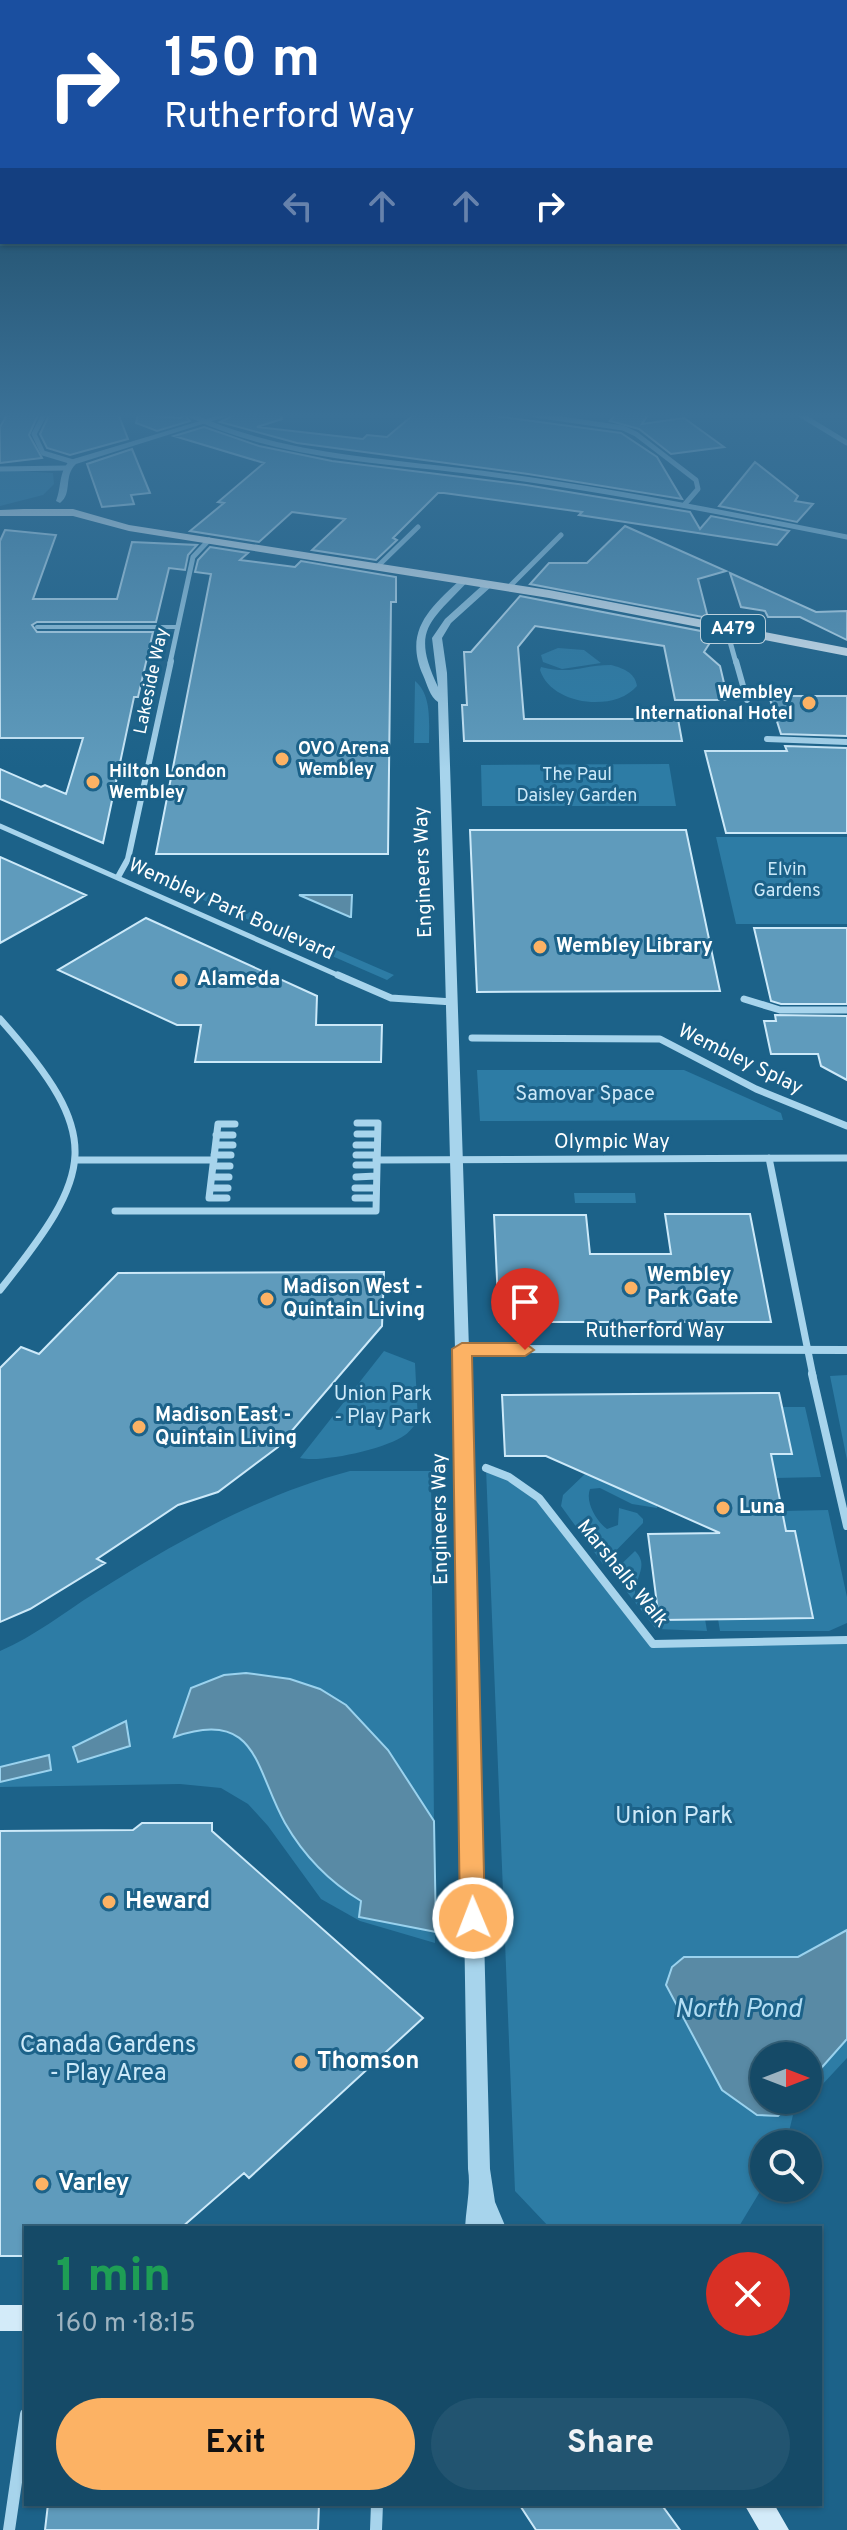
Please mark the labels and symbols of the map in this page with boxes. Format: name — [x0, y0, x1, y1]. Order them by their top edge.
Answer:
road number: A479 — [701, 615, 765, 643]
street label: Lakeside Way — [129, 626, 175, 736]
place label: Wembley International Hotel — [635, 682, 793, 726]
marker: Wembley International Hotel — [800, 694, 818, 712]
place label: OVO Arena Wembley — [298, 738, 389, 782]
marker: OVO Arena Wembley — [273, 750, 291, 768]
place label: Hilton London Wembley — [109, 761, 227, 805]
park label: The Paul Daisley Garden — [517, 764, 637, 808]
marker: Hilton London Wembley — [84, 773, 102, 791]
street label: Engineers Way — [409, 806, 439, 938]
street label: Wembley Park Boulevard — [124, 853, 338, 967]
park label: Elvin Gardens — [753, 859, 821, 903]
place label: Wembley Library — [556, 934, 713, 960]
marker: Wembley Library — [531, 938, 549, 956]
place label: Alameda — [197, 967, 280, 993]
marker: Alameda — [172, 971, 190, 989]
street label: Wembley Splay — [673, 1019, 807, 1101]
park label: Samovar Space — [515, 1082, 655, 1108]
street label: Olympic Way — [554, 1130, 670, 1156]
place label: Wembley Park Gate — [647, 1263, 738, 1312]
pin — [491, 1268, 559, 1350]
place label: Madison West - Quintain Living — [283, 1275, 425, 1324]
marker: Wembley Park Gate — [622, 1279, 640, 1297]
marker: Madison West - Quintain Living — [258, 1290, 276, 1308]
street label: Rutherford Way — [585, 1319, 725, 1345]
park label: Union Park - Play Park — [334, 1382, 432, 1431]
place label: Madison East - Quintain Living — [155, 1403, 297, 1452]
marker: Madison East - Quintain Living — [130, 1418, 148, 1436]
street label: Engineers Way — [427, 1453, 455, 1585]
place label: Luna — [739, 1495, 785, 1521]
marker: Luna — [714, 1499, 732, 1517]
street label: Marshalls Walk — [570, 1515, 674, 1633]
park label: Union Park — [615, 1802, 733, 1832]
position arrow — [431, 1876, 515, 1960]
place label: Heward — [125, 1887, 210, 1917]
marker: Heward — [100, 1893, 118, 1911]
water label: North Pond — [675, 1994, 803, 2027]
park label: Canada Gardens - Play Area — [20, 2031, 196, 2089]
north arrow — [750, 2042, 822, 2114]
place label: Thomson — [317, 2047, 419, 2077]
marker: Thomson — [292, 2053, 310, 2071]
place label: Varley — [58, 2169, 129, 2199]
marker: Varley — [33, 2175, 51, 2193]

